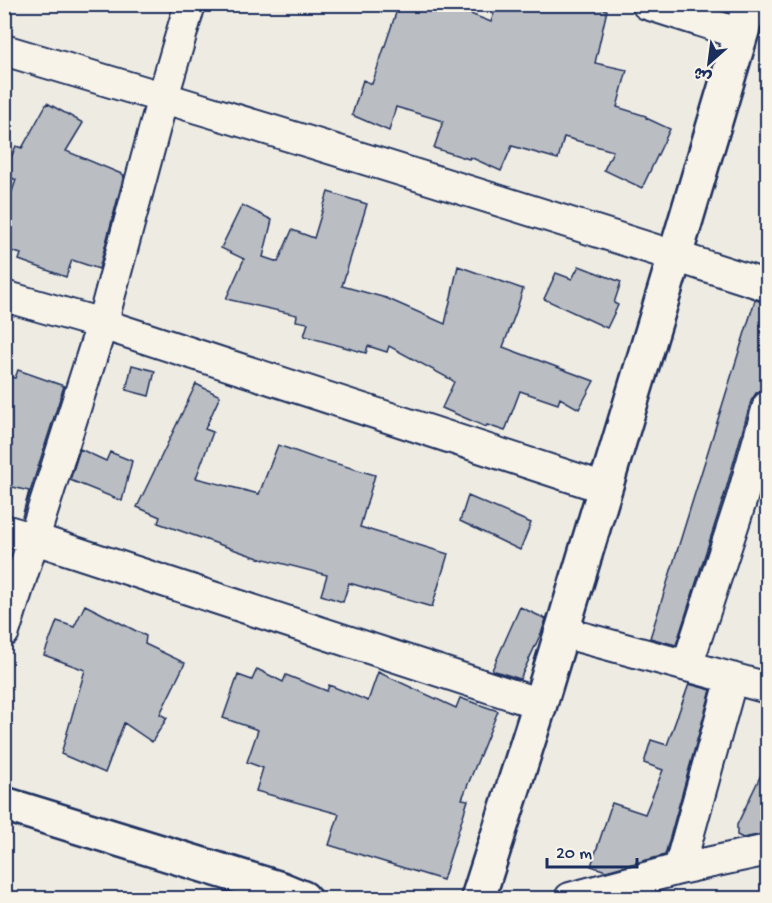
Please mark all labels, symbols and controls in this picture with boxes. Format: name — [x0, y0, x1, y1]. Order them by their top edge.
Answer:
north arrow — [679, 33, 739, 93]
text: ش — [691, 61, 716, 86]
scale bar — [547, 831, 637, 869]
text: 20 m — [556, 844, 592, 865]

